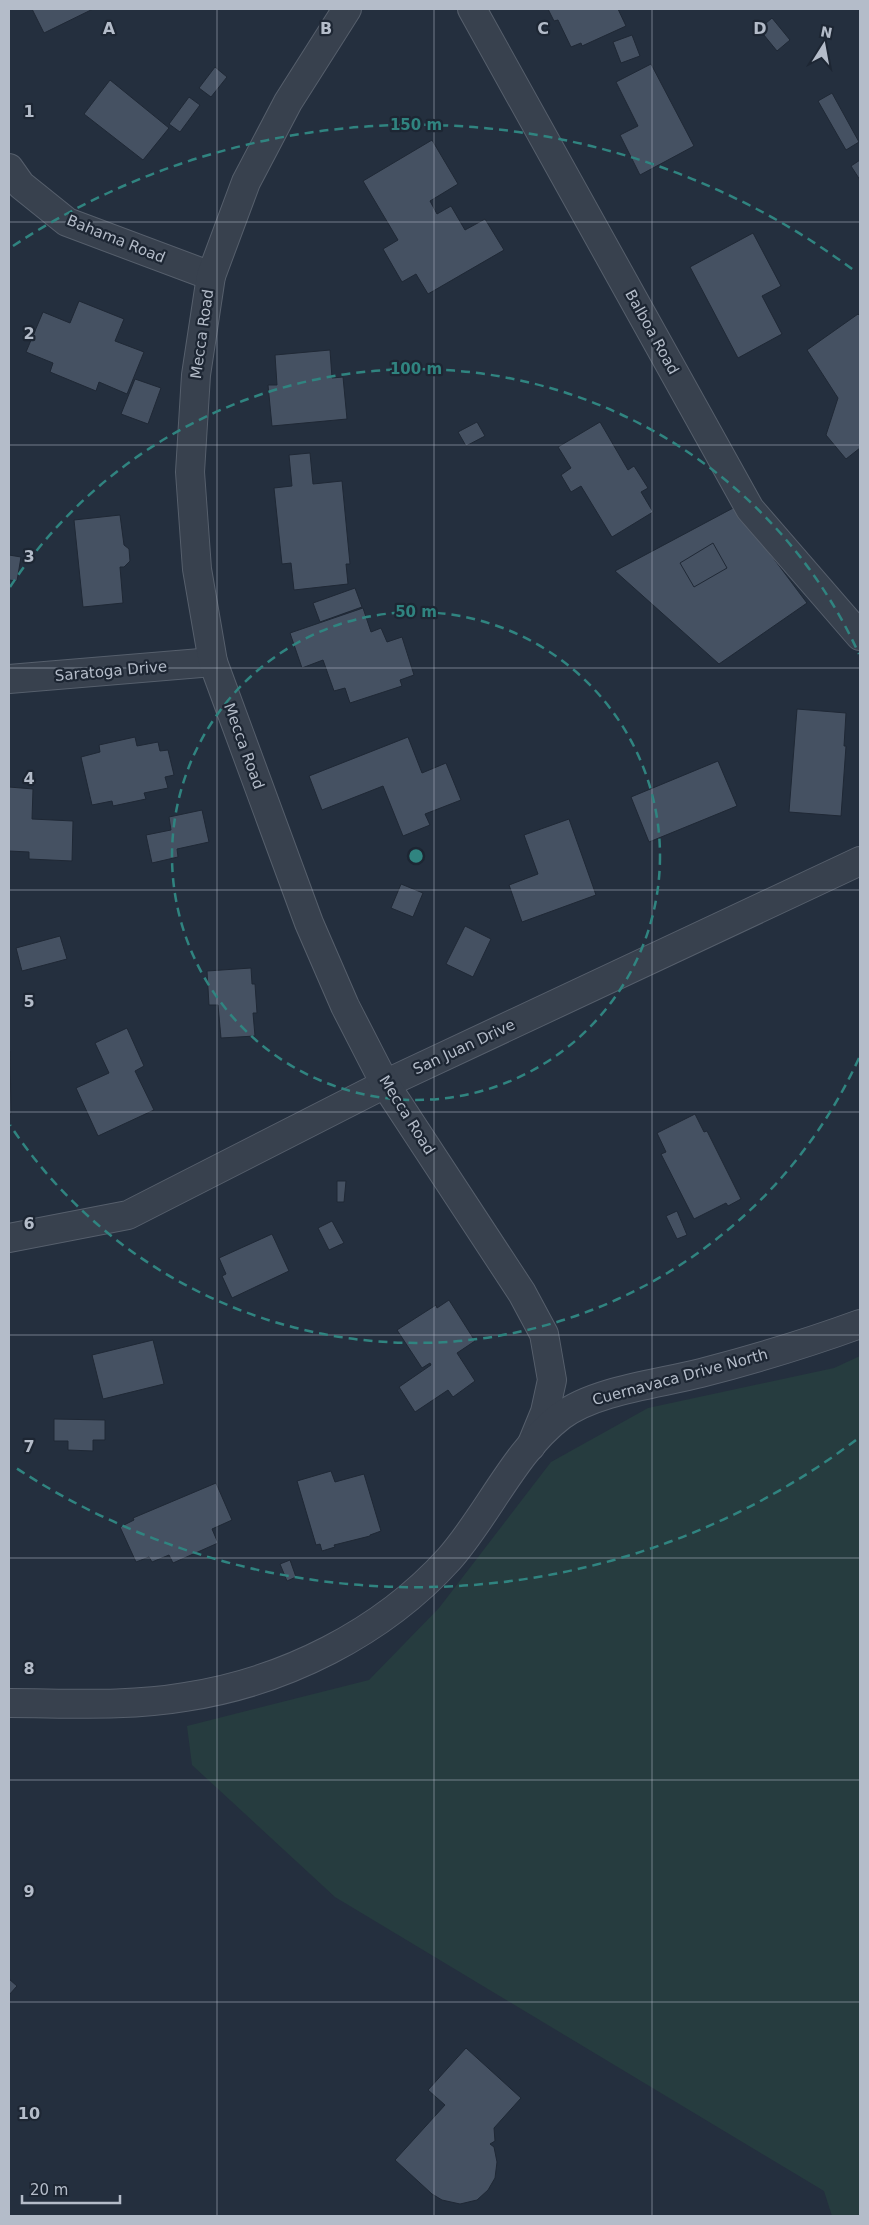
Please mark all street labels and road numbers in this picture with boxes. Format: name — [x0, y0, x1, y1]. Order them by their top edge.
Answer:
street label: Bahama Road — [64, 211, 168, 267]
street label: Balboa Road — [621, 287, 683, 377]
street label: Mecca Road — [187, 288, 217, 380]
street label: Saratoga Drive — [54, 657, 168, 685]
street label: Mecca Road — [220, 701, 268, 791]
street label: San Juan Drive — [410, 1016, 518, 1078]
street label: Mecca Road — [375, 1072, 439, 1158]
street label: Cuernavaca Drive North — [590, 1345, 770, 1409]

